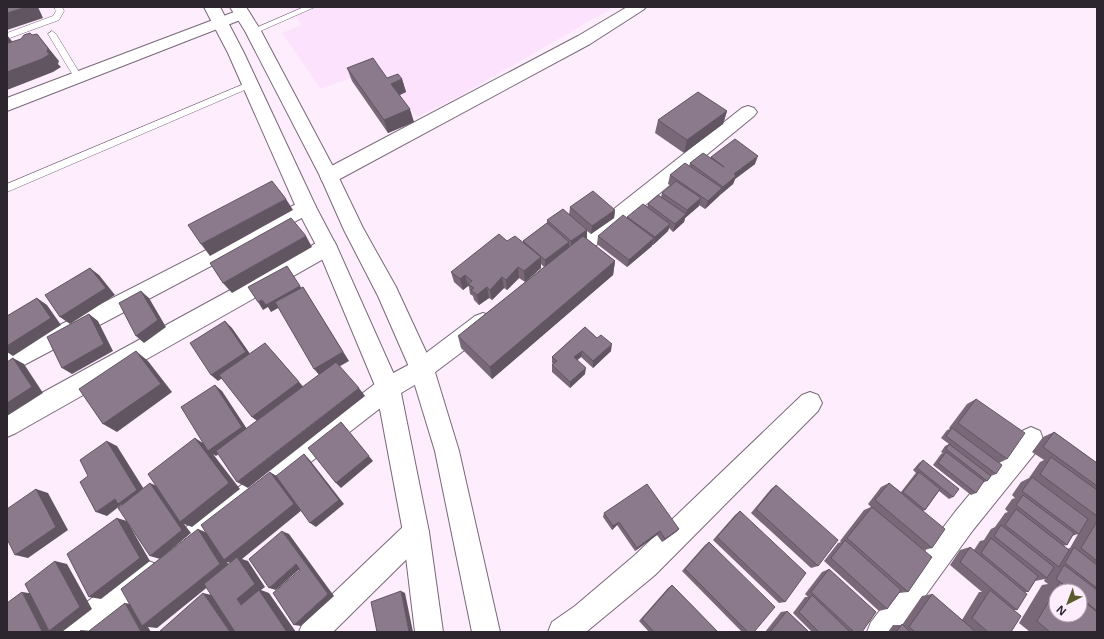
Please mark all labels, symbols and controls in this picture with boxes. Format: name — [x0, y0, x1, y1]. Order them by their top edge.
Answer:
north arrow — [1048, 583, 1088, 623]
text: N — [1053, 602, 1069, 619]

